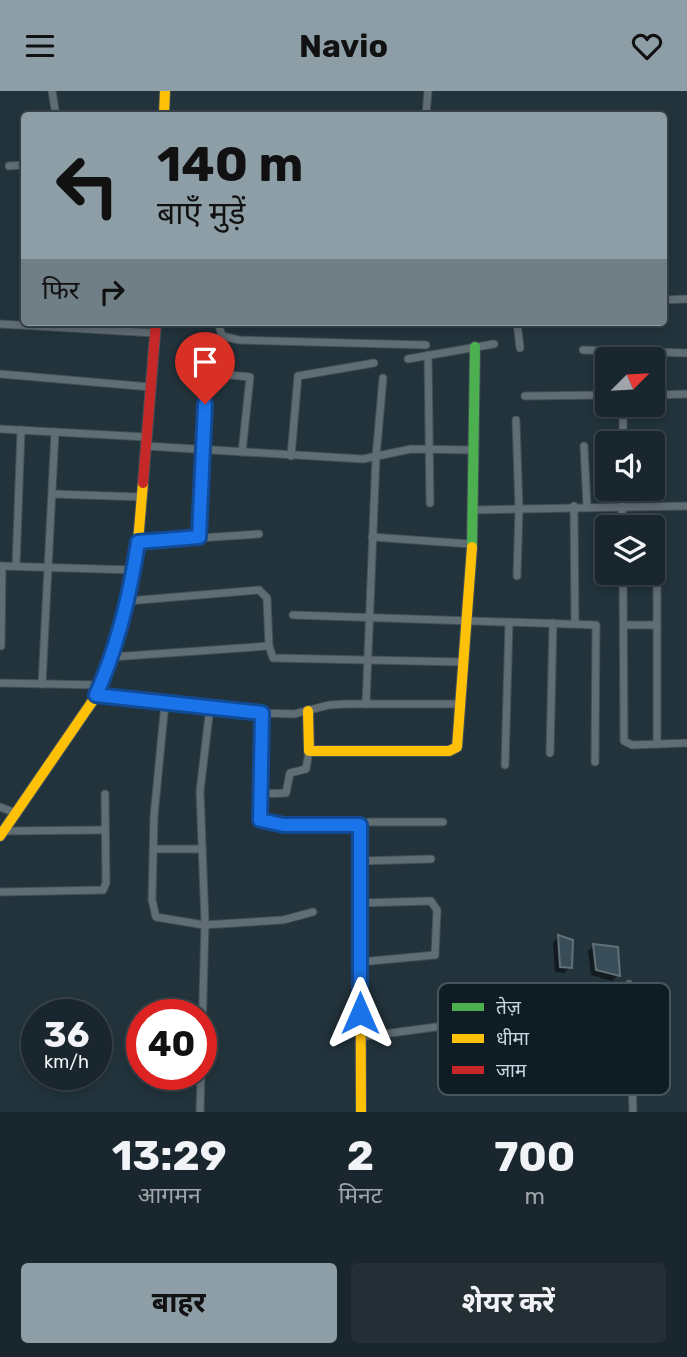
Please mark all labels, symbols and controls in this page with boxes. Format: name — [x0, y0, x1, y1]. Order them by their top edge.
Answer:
icon: menu — [21, 27, 59, 65]
text: Navio — [299, 27, 388, 65]
icon: heart — [628, 27, 666, 65]
text: 140 m — [157, 135, 303, 193]
icon: left — [42, 140, 133, 231]
text: बाएँ मुड़ें — [157, 194, 245, 232]
icon: right — [93, 273, 131, 311]
text: फिर — [42, 275, 79, 306]
pin — [175, 332, 235, 404]
icon: arrive — [186, 343, 224, 381]
north arrow — [595, 347, 665, 417]
map controls — [595, 347, 665, 585]
button: sound — [595, 431, 665, 501]
button: layers — [595, 515, 665, 585]
position arrow — [323, 976, 397, 1050]
legend — [438, 983, 670, 1095]
text: तेज़ — [496, 996, 522, 1019]
speed limit sign: 40 — [126, 999, 217, 1090]
text: 36 — [44, 1014, 89, 1056]
text: धीमा — [496, 1027, 530, 1050]
text: km/h — [44, 1051, 89, 1073]
text: जाम — [496, 1059, 527, 1082]
text: 13:29 — [112, 1131, 227, 1181]
text: 2 — [347, 1131, 374, 1181]
text: 700 — [494, 1132, 575, 1182]
text: आगमन — [138, 1181, 201, 1209]
text: मिनट — [338, 1181, 382, 1209]
text: m — [525, 1182, 545, 1210]
button: बाहर — [21, 1263, 337, 1343]
button: शेयर करें — [351, 1263, 666, 1343]

